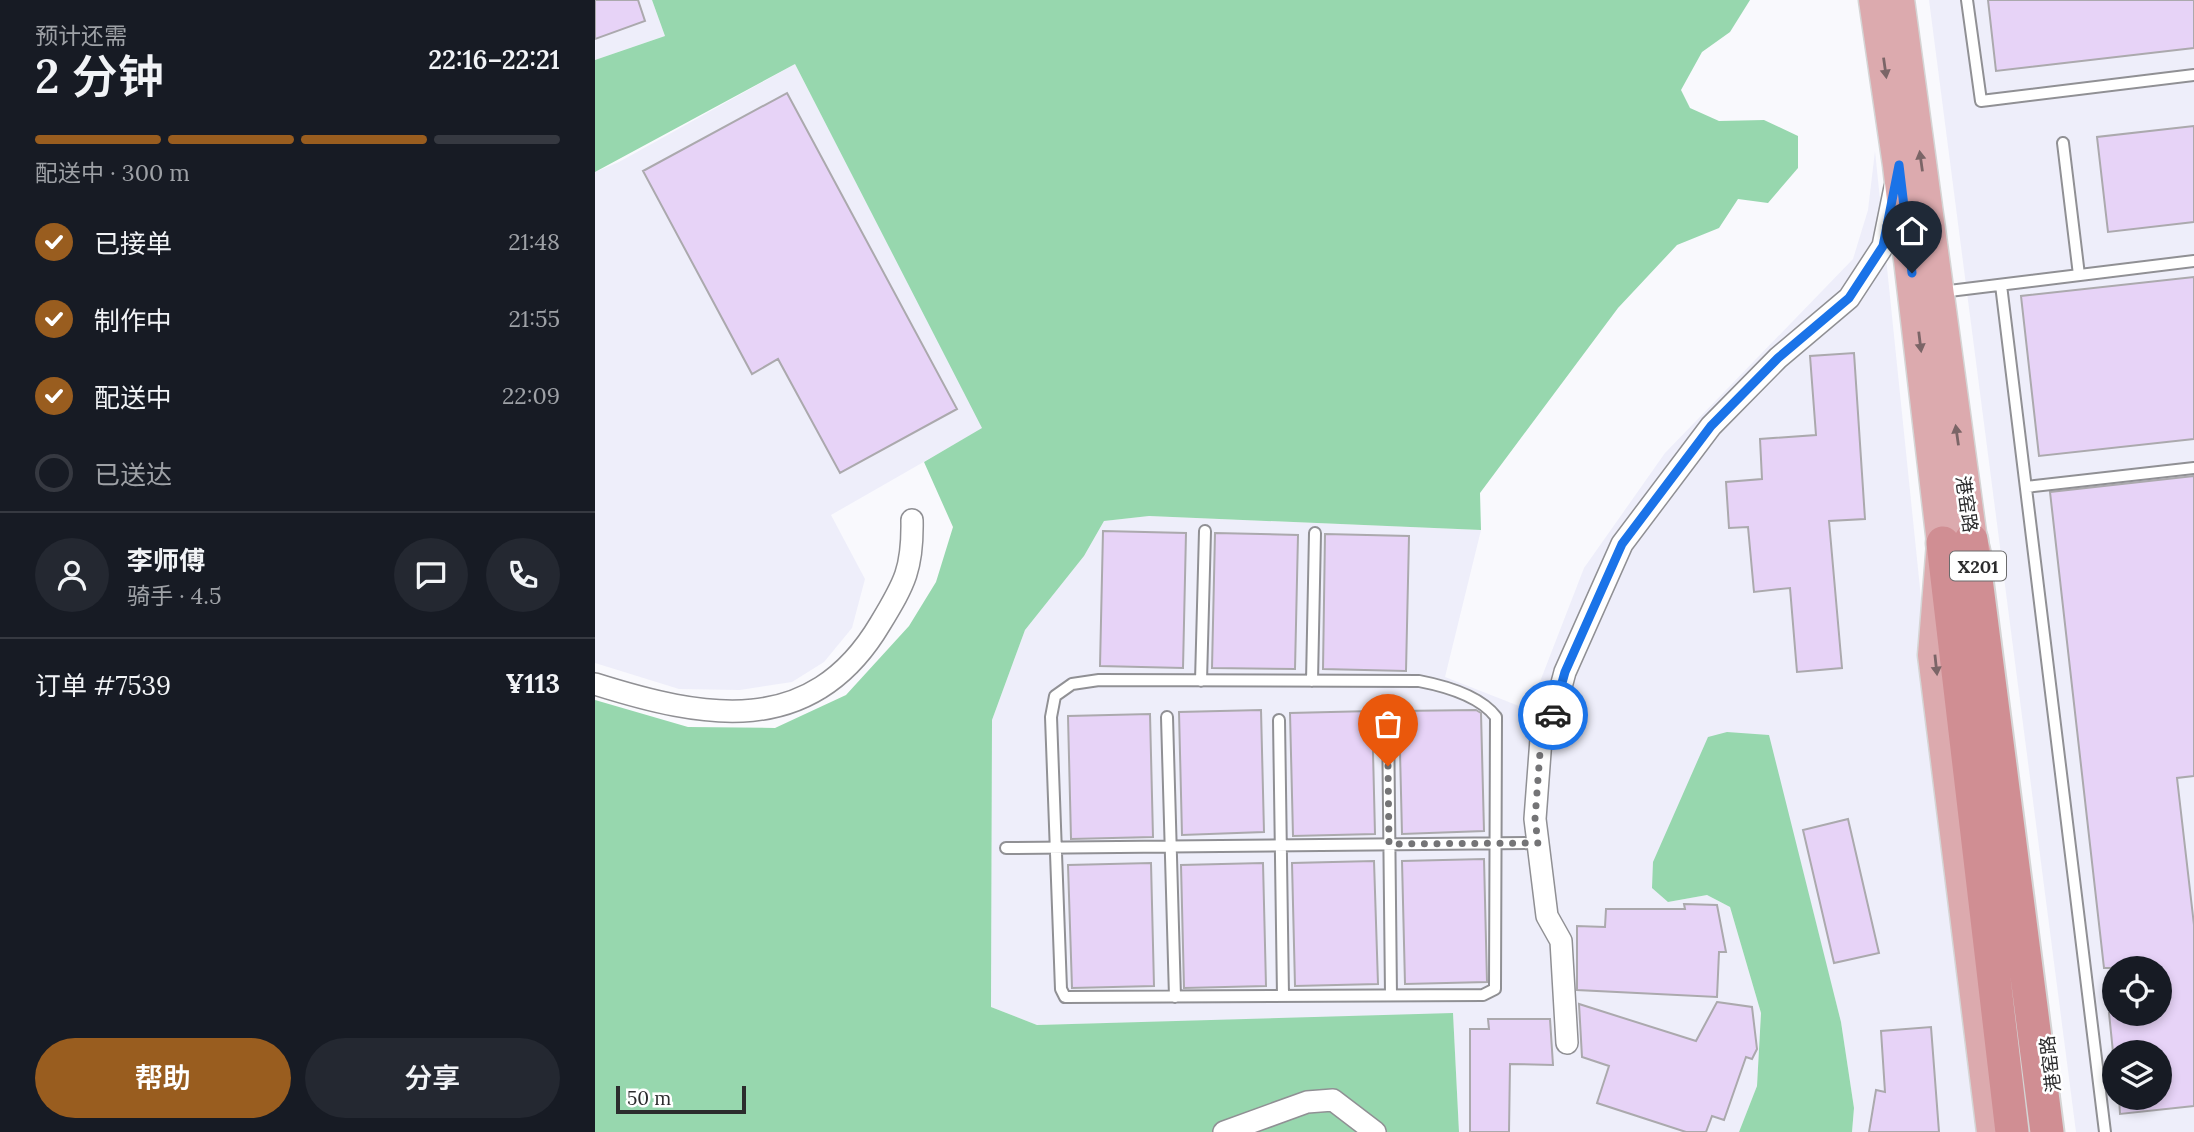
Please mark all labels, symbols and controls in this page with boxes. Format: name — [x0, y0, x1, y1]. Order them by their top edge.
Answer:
text: 预计还需 — [35, 21, 127, 50]
text: 22:16–22:21 — [428, 43, 560, 76]
text: 2 分钟 — [35, 47, 164, 106]
one-way arrow — [1880, 57, 1891, 79]
one-way arrow — [1916, 149, 1927, 171]
text: 配送中 · 300 m — [35, 158, 190, 187]
pin — [1882, 201, 1942, 273]
icon: home — [1893, 212, 1931, 250]
icon: check — [35, 223, 73, 261]
text: 已接单 — [94, 227, 172, 260]
text: 21:48 — [508, 227, 560, 256]
icon: check — [35, 300, 73, 338]
text: 制作中 — [94, 304, 172, 337]
text: 21:55 — [508, 304, 560, 333]
one-way arrow — [1915, 331, 1926, 353]
icon: check — [35, 377, 73, 415]
text: 配送中 — [94, 381, 172, 414]
text: 22:09 — [502, 381, 560, 410]
one-way arrow — [1952, 424, 1963, 446]
text: 已送达 — [94, 458, 172, 491]
street label: 港窑路 — [1951, 474, 1983, 534]
button: person — [35, 538, 109, 612]
button: chat — [394, 538, 468, 612]
button: phone — [486, 538, 560, 612]
text: 李师傅 — [127, 544, 205, 577]
road number: X201 — [1950, 552, 2006, 580]
text: 骑手 · 4.5 — [127, 581, 222, 610]
one-way arrow — [1930, 655, 1941, 677]
text: ¥113 — [506, 667, 560, 700]
text: 订单 #7539 — [35, 669, 171, 702]
courier — [1518, 680, 1588, 750]
pin — [1358, 694, 1418, 766]
icon: car — [1534, 696, 1572, 734]
icon: bag — [1369, 705, 1407, 743]
map controls — [2102, 956, 2172, 1110]
button: locate — [2102, 956, 2172, 1026]
street label: 港窑路 — [2035, 1034, 2065, 1094]
button: 帮助 — [35, 1038, 291, 1118]
button: 分享 — [305, 1038, 560, 1118]
button: layers — [2102, 1040, 2172, 1110]
scale bar — [616, 1083, 745, 1115]
text: 50 m — [627, 1086, 671, 1110]

